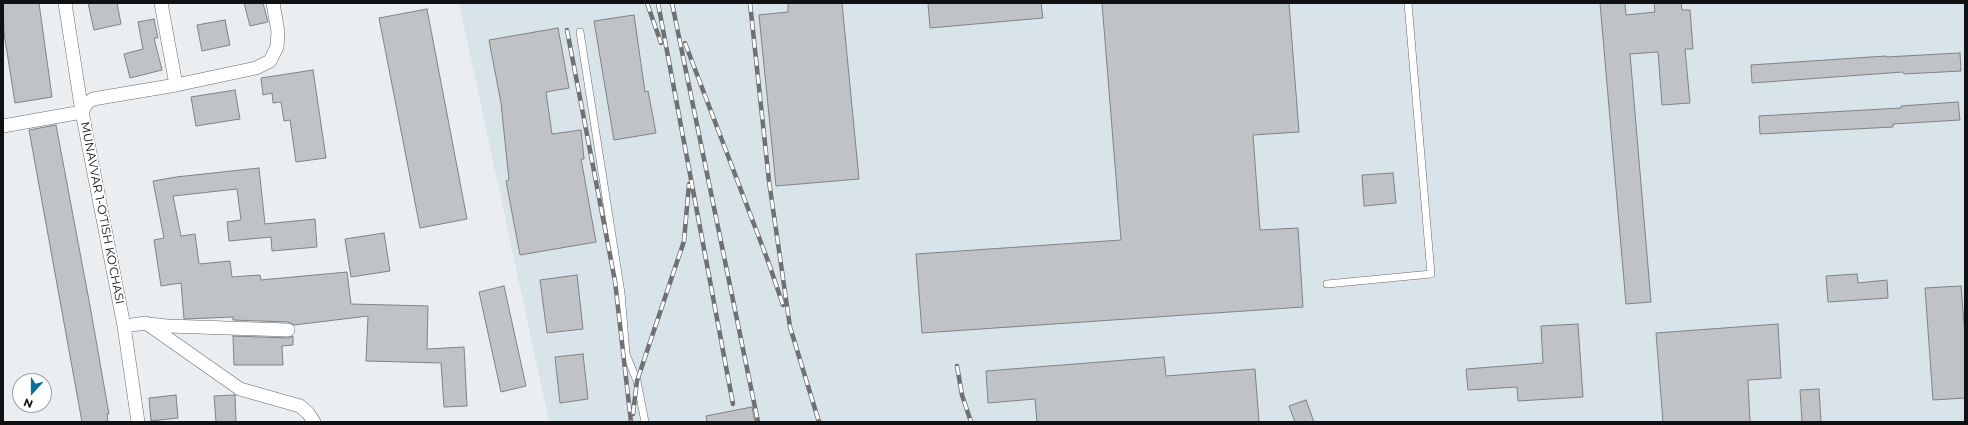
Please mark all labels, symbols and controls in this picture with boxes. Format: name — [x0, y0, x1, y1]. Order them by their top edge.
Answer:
street label: MUNAVVAR 1-O'TISH KO'CHASI — [77, 120, 127, 306]
north arrow — [12, 373, 52, 413]
text: N — [21, 395, 35, 411]

